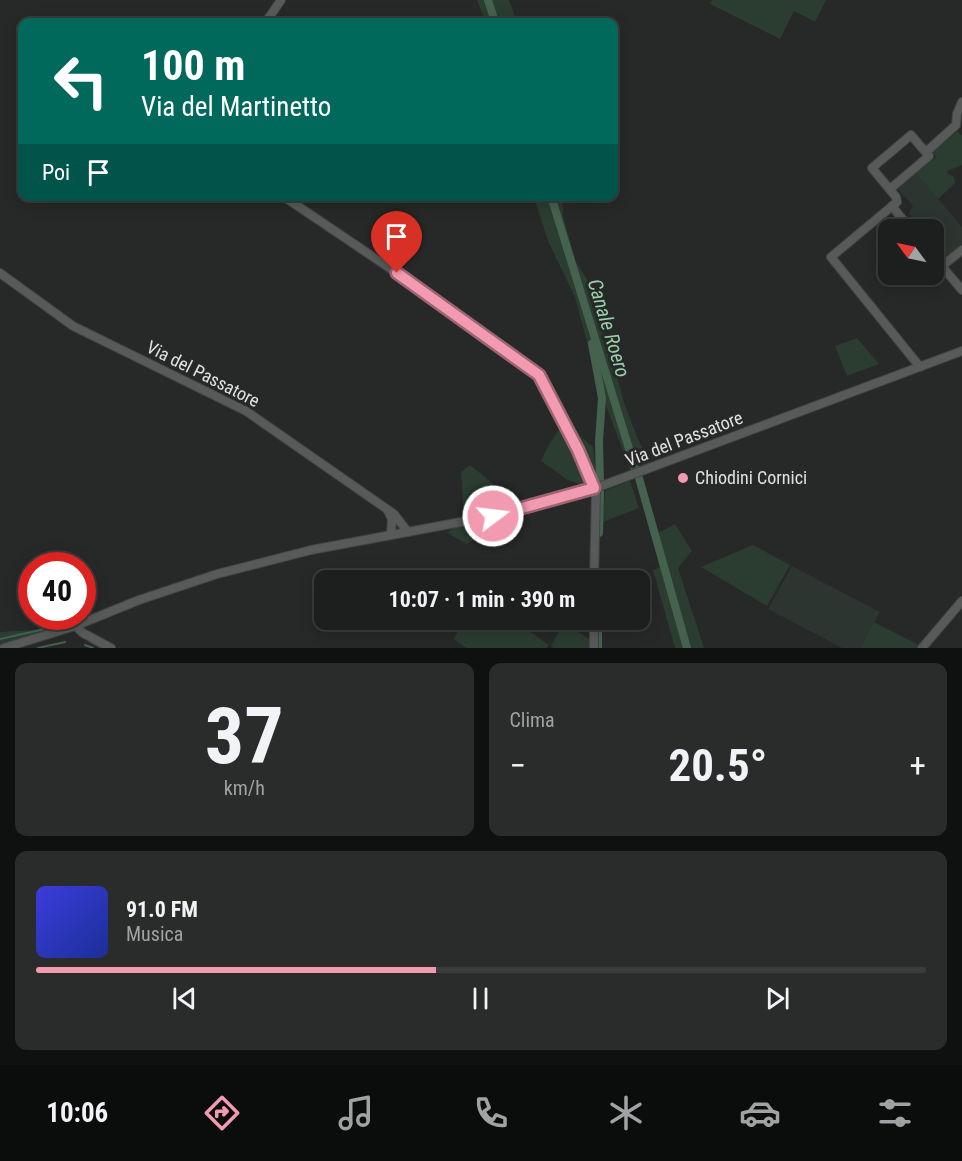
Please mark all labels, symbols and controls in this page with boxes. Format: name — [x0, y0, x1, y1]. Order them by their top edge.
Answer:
text: 100 m — [141, 41, 246, 90]
icon: left — [42, 42, 120, 120]
text: Via del Martinetto — [141, 91, 331, 123]
icon: arrive — [82, 156, 115, 189]
text: Poi — [42, 160, 70, 185]
pin — [371, 211, 422, 273]
north arrow — [878, 219, 944, 285]
map controls — [878, 219, 944, 285]
icon: arrive — [380, 220, 413, 253]
water label: Canale Roero — [583, 276, 635, 380]
street label: Via del Passatore — [143, 336, 263, 411]
street label: Via del Passatore — [622, 406, 746, 471]
place label: Chiodini Cornici — [695, 467, 807, 488]
marker: Chiodini Cornici — [676, 471, 690, 485]
position arrow — [461, 484, 525, 548]
speed limit sign: 40 — [18, 552, 96, 630]
text: 10:07 · 1 min · 390 m — [389, 587, 575, 612]
text: 37 — [205, 691, 284, 782]
text: Clima — [510, 708, 555, 732]
text: 20.5° — [668, 739, 767, 792]
text: − — [510, 746, 526, 785]
text: + — [910, 746, 926, 785]
text: km/h — [224, 776, 265, 800]
text: 91.0 FM — [126, 897, 198, 922]
text: Musica — [126, 922, 183, 946]
icon: previous — [168, 982, 201, 1015]
icon: pause — [464, 982, 497, 1015]
icon: next — [761, 982, 794, 1015]
icon: directions — [201, 1092, 243, 1134]
icon: music — [335, 1092, 377, 1134]
icon: phone — [470, 1092, 512, 1134]
icon: climate — [605, 1092, 647, 1134]
icon: car — [739, 1092, 781, 1134]
icon: filters — [874, 1092, 916, 1134]
text: 10:06 — [46, 1097, 108, 1129]

